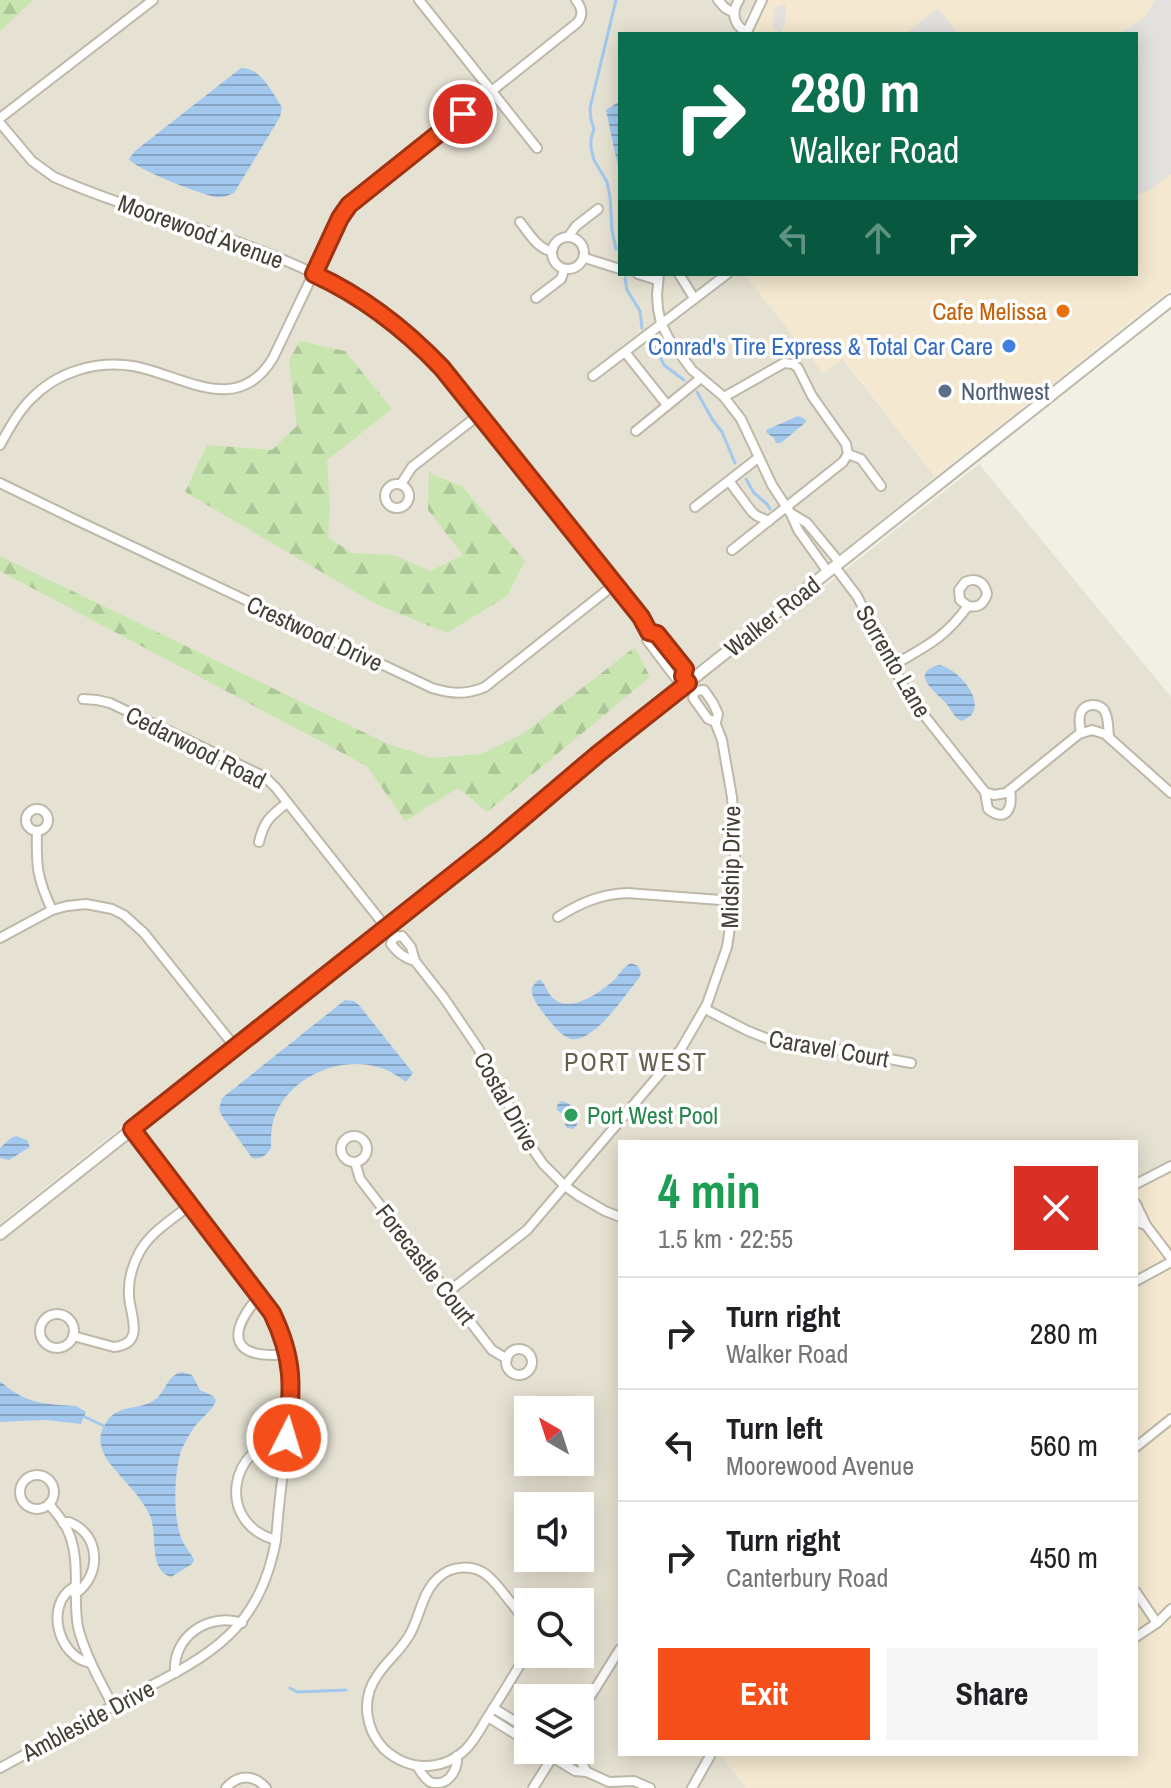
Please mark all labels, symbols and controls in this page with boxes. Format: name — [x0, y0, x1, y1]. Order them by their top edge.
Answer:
text: 280 m — [790, 54, 920, 129]
icon: right — [658, 64, 762, 168]
pin — [429, 80, 497, 148]
icon: arrive — [441, 92, 485, 136]
text: Walker Road — [790, 126, 960, 174]
street label: Moorewood Avenue — [114, 186, 288, 276]
icon: left — [772, 216, 816, 260]
icon: ahead — [856, 216, 900, 260]
icon: right — [940, 216, 984, 260]
place label: Cafe Melissa — [932, 295, 1047, 327]
marker: Cafe Melissa — [1054, 302, 1072, 320]
place label: Conrad's Tire Express & Total Car Care — [648, 330, 993, 362]
marker: Conrad's Tire Express & Total Car Care — [1000, 337, 1018, 355]
place label: Northwest — [961, 375, 1050, 407]
marker: Northwest — [936, 382, 954, 400]
street label: Walker Road — [718, 569, 826, 663]
street label: Crestwood Drive — [242, 588, 388, 678]
street label: Sorrento Lane — [849, 599, 939, 723]
street label: Cedarwood Road — [121, 698, 271, 796]
street label: Midship Drive — [713, 805, 747, 929]
street label: Caravel Court — [766, 1022, 892, 1074]
district label: PORT WEST — [564, 1044, 708, 1079]
street label: Costal Drive — [467, 1046, 547, 1156]
place label: Port West Pool — [587, 1099, 718, 1131]
marker: Port West Pool — [562, 1106, 580, 1124]
text: 4 min — [658, 1158, 761, 1223]
button: close — [1014, 1166, 1098, 1250]
street label: Forecastle Court — [369, 1197, 483, 1331]
text: 1.5 km · 22:55 — [658, 1221, 793, 1256]
text: Turn right — [726, 1296, 840, 1336]
icon: right — [658, 1311, 702, 1355]
text: 280 m — [1030, 1313, 1098, 1353]
text: Walker Road — [726, 1336, 848, 1371]
position arrow — [245, 1396, 329, 1480]
north arrow — [514, 1396, 594, 1476]
map controls — [514, 1396, 594, 1764]
text: Turn left — [726, 1408, 823, 1448]
icon: left — [658, 1423, 702, 1467]
text: 560 m — [1030, 1425, 1098, 1465]
text: Moorewood Avenue — [726, 1448, 914, 1483]
button: sound — [514, 1492, 594, 1572]
text: Turn right — [726, 1520, 840, 1560]
icon: right — [658, 1535, 702, 1579]
text: 450 m — [1030, 1537, 1098, 1577]
text: Canterbury Road — [726, 1560, 888, 1595]
button: search — [514, 1588, 594, 1668]
button: Exit — [658, 1648, 870, 1740]
button: Share — [886, 1648, 1098, 1740]
street label: Ambleside Drive — [15, 1672, 160, 1769]
button: layers — [514, 1684, 594, 1764]

